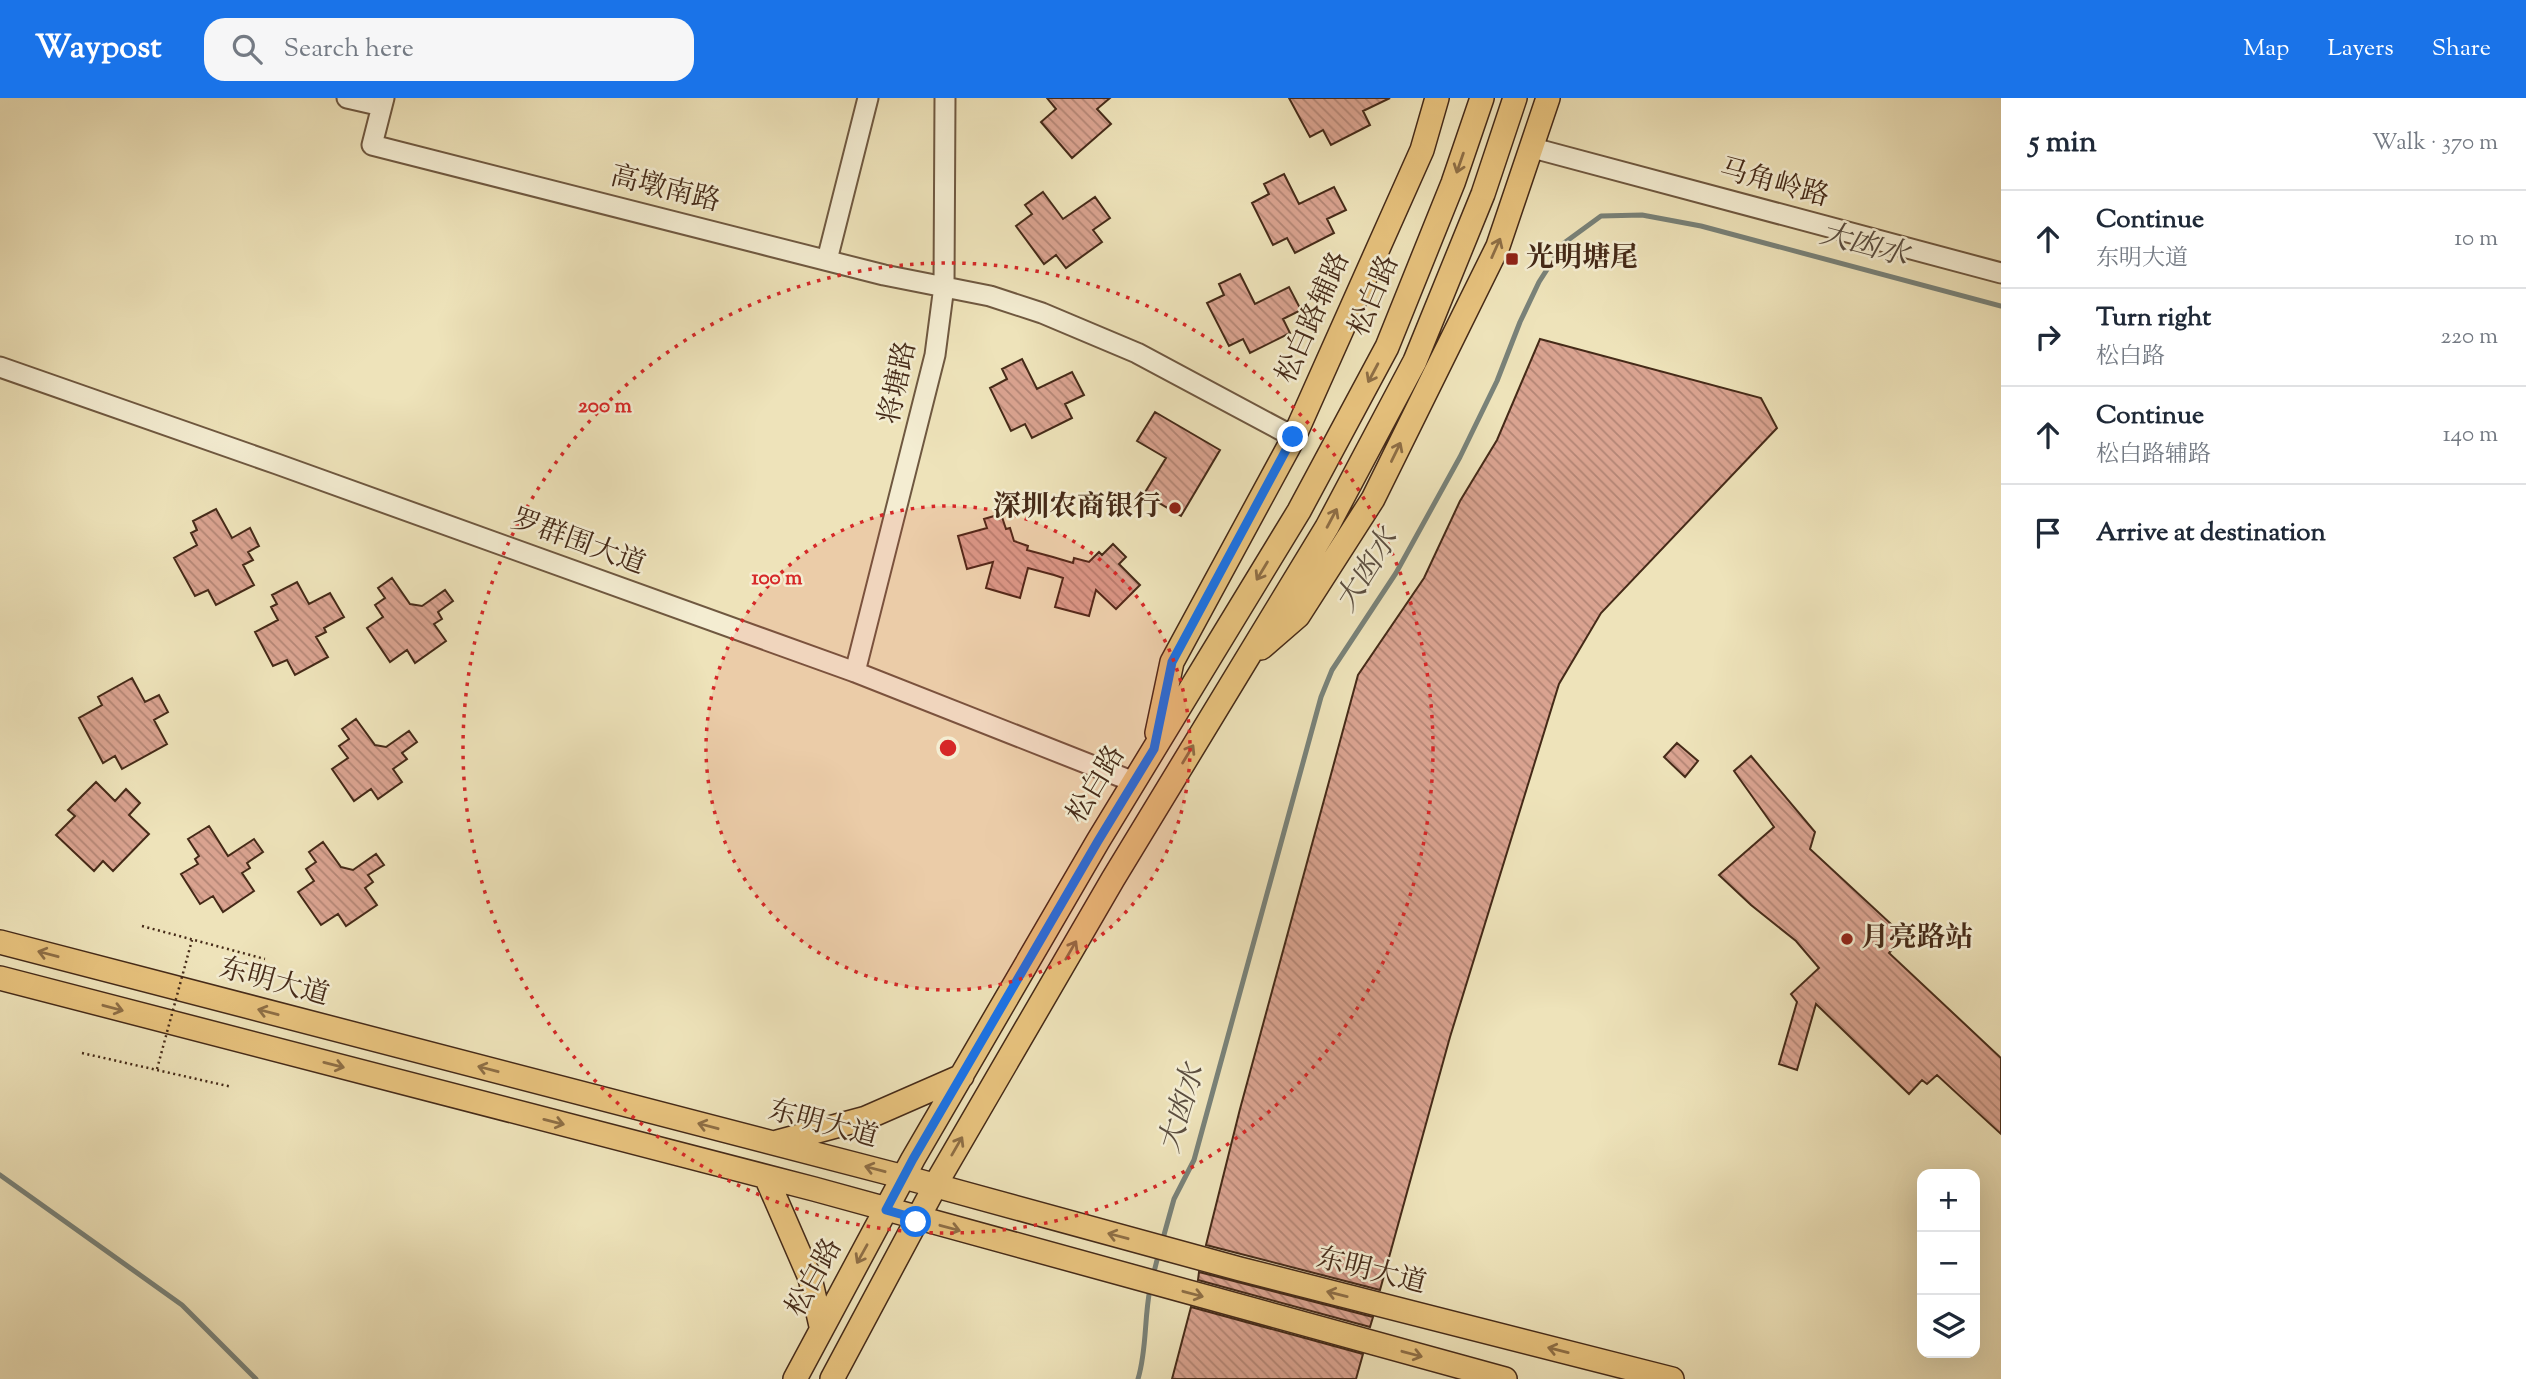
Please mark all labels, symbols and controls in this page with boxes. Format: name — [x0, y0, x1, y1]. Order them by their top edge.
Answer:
search box — [204, 18, 694, 81]
text: Waypost — [35, 25, 162, 73]
icon: search — [228, 30, 266, 68]
text: Search here — [284, 31, 414, 68]
text: Map — [2243, 32, 2289, 66]
text: Layers — [2327, 32, 2394, 66]
text: Share — [2432, 32, 2491, 66]
text: 5 min — [2029, 122, 2097, 165]
text: Walk · 370 m — [2372, 127, 2498, 160]
street label: 马角岭路 — [1715, 150, 1833, 218]
one-way arrow — [1453, 151, 1465, 173]
street label: 高墩南路 — [606, 157, 724, 223]
text: Continue — [2096, 202, 2204, 239]
water label: 大凼水 — [1815, 214, 1916, 279]
icon: ahead — [2029, 220, 2067, 258]
text: 10 m — [2454, 223, 2498, 256]
one-way arrow — [1490, 238, 1503, 259]
place label: 光明塘尾 — [1526, 239, 1638, 279]
text: 东明大道 — [2096, 243, 2188, 276]
street label: 松白路辅路 — [1267, 246, 1361, 390]
street label: 松白路 — [1340, 250, 1410, 342]
marker: 光明塘尾 — [1504, 251, 1520, 267]
text: Turn right — [2096, 300, 2211, 337]
icon: right — [2029, 318, 2067, 356]
text: 220 m — [2440, 321, 2498, 354]
street label: 将塘路 — [871, 338, 927, 428]
text: 松白路 — [2096, 341, 2165, 374]
one-way arrow — [1366, 362, 1379, 383]
text: 200 m — [578, 392, 633, 422]
text: Continue — [2096, 398, 2204, 435]
icon: ahead — [2029, 416, 2067, 454]
text: 140 m — [2443, 419, 2498, 452]
route end — [1277, 421, 1308, 452]
text: 松白路辅路 — [2096, 439, 2211, 472]
one-way arrow — [1389, 442, 1403, 463]
place label: 深圳农商银行 — [993, 488, 1161, 528]
street label: 罗群围大道 — [505, 500, 651, 586]
marker: 深圳农商银行 — [1167, 500, 1183, 516]
one-way arrow — [1325, 508, 1339, 529]
icon: arrive — [2029, 514, 2067, 552]
text: Arrive at destination — [2096, 515, 2326, 552]
water label: 大凼水 — [1326, 519, 1412, 621]
one-way arrow — [1255, 561, 1269, 581]
text: 100 m — [752, 564, 803, 594]
centre of rings — [936, 736, 960, 760]
street label: 松白路 — [1058, 739, 1136, 831]
one-way arrow — [1181, 745, 1195, 765]
place label: 月亮路站 — [1861, 919, 1973, 959]
marker: 月亮路站 — [1839, 931, 1855, 947]
one-way arrow — [1065, 940, 1079, 960]
one-way arrow — [37, 947, 60, 960]
street label: 东明大道 — [215, 949, 333, 1017]
one-way arrow — [102, 1002, 124, 1015]
one-way arrow — [257, 1005, 280, 1018]
water label: 大凼水 — [1149, 1057, 1218, 1158]
one-way arrow — [322, 1059, 344, 1072]
one-way arrow — [477, 1062, 500, 1075]
street label: 东明大道 — [764, 1091, 882, 1159]
one-way arrow — [542, 1116, 565, 1129]
one-way arrow — [697, 1119, 720, 1132]
one-way arrow — [951, 1137, 965, 1157]
one-way arrow — [864, 1162, 887, 1175]
map controls — [1917, 1169, 1980, 1358]
button: + — [1917, 1169, 1980, 1232]
route start — [900, 1206, 931, 1237]
one-way arrow — [938, 1222, 960, 1235]
one-way arrow — [1107, 1228, 1129, 1241]
street label: 松白路 — [777, 1232, 853, 1324]
button: − — [1917, 1232, 1980, 1295]
street label: 东明大道 — [1312, 1239, 1430, 1305]
one-way arrow — [855, 1243, 869, 1263]
one-way arrow — [1327, 1287, 1349, 1300]
one-way arrow — [1182, 1289, 1204, 1302]
button: layers — [1917, 1295, 1980, 1358]
one-way arrow — [1547, 1343, 1570, 1356]
one-way arrow — [1400, 1348, 1423, 1361]

